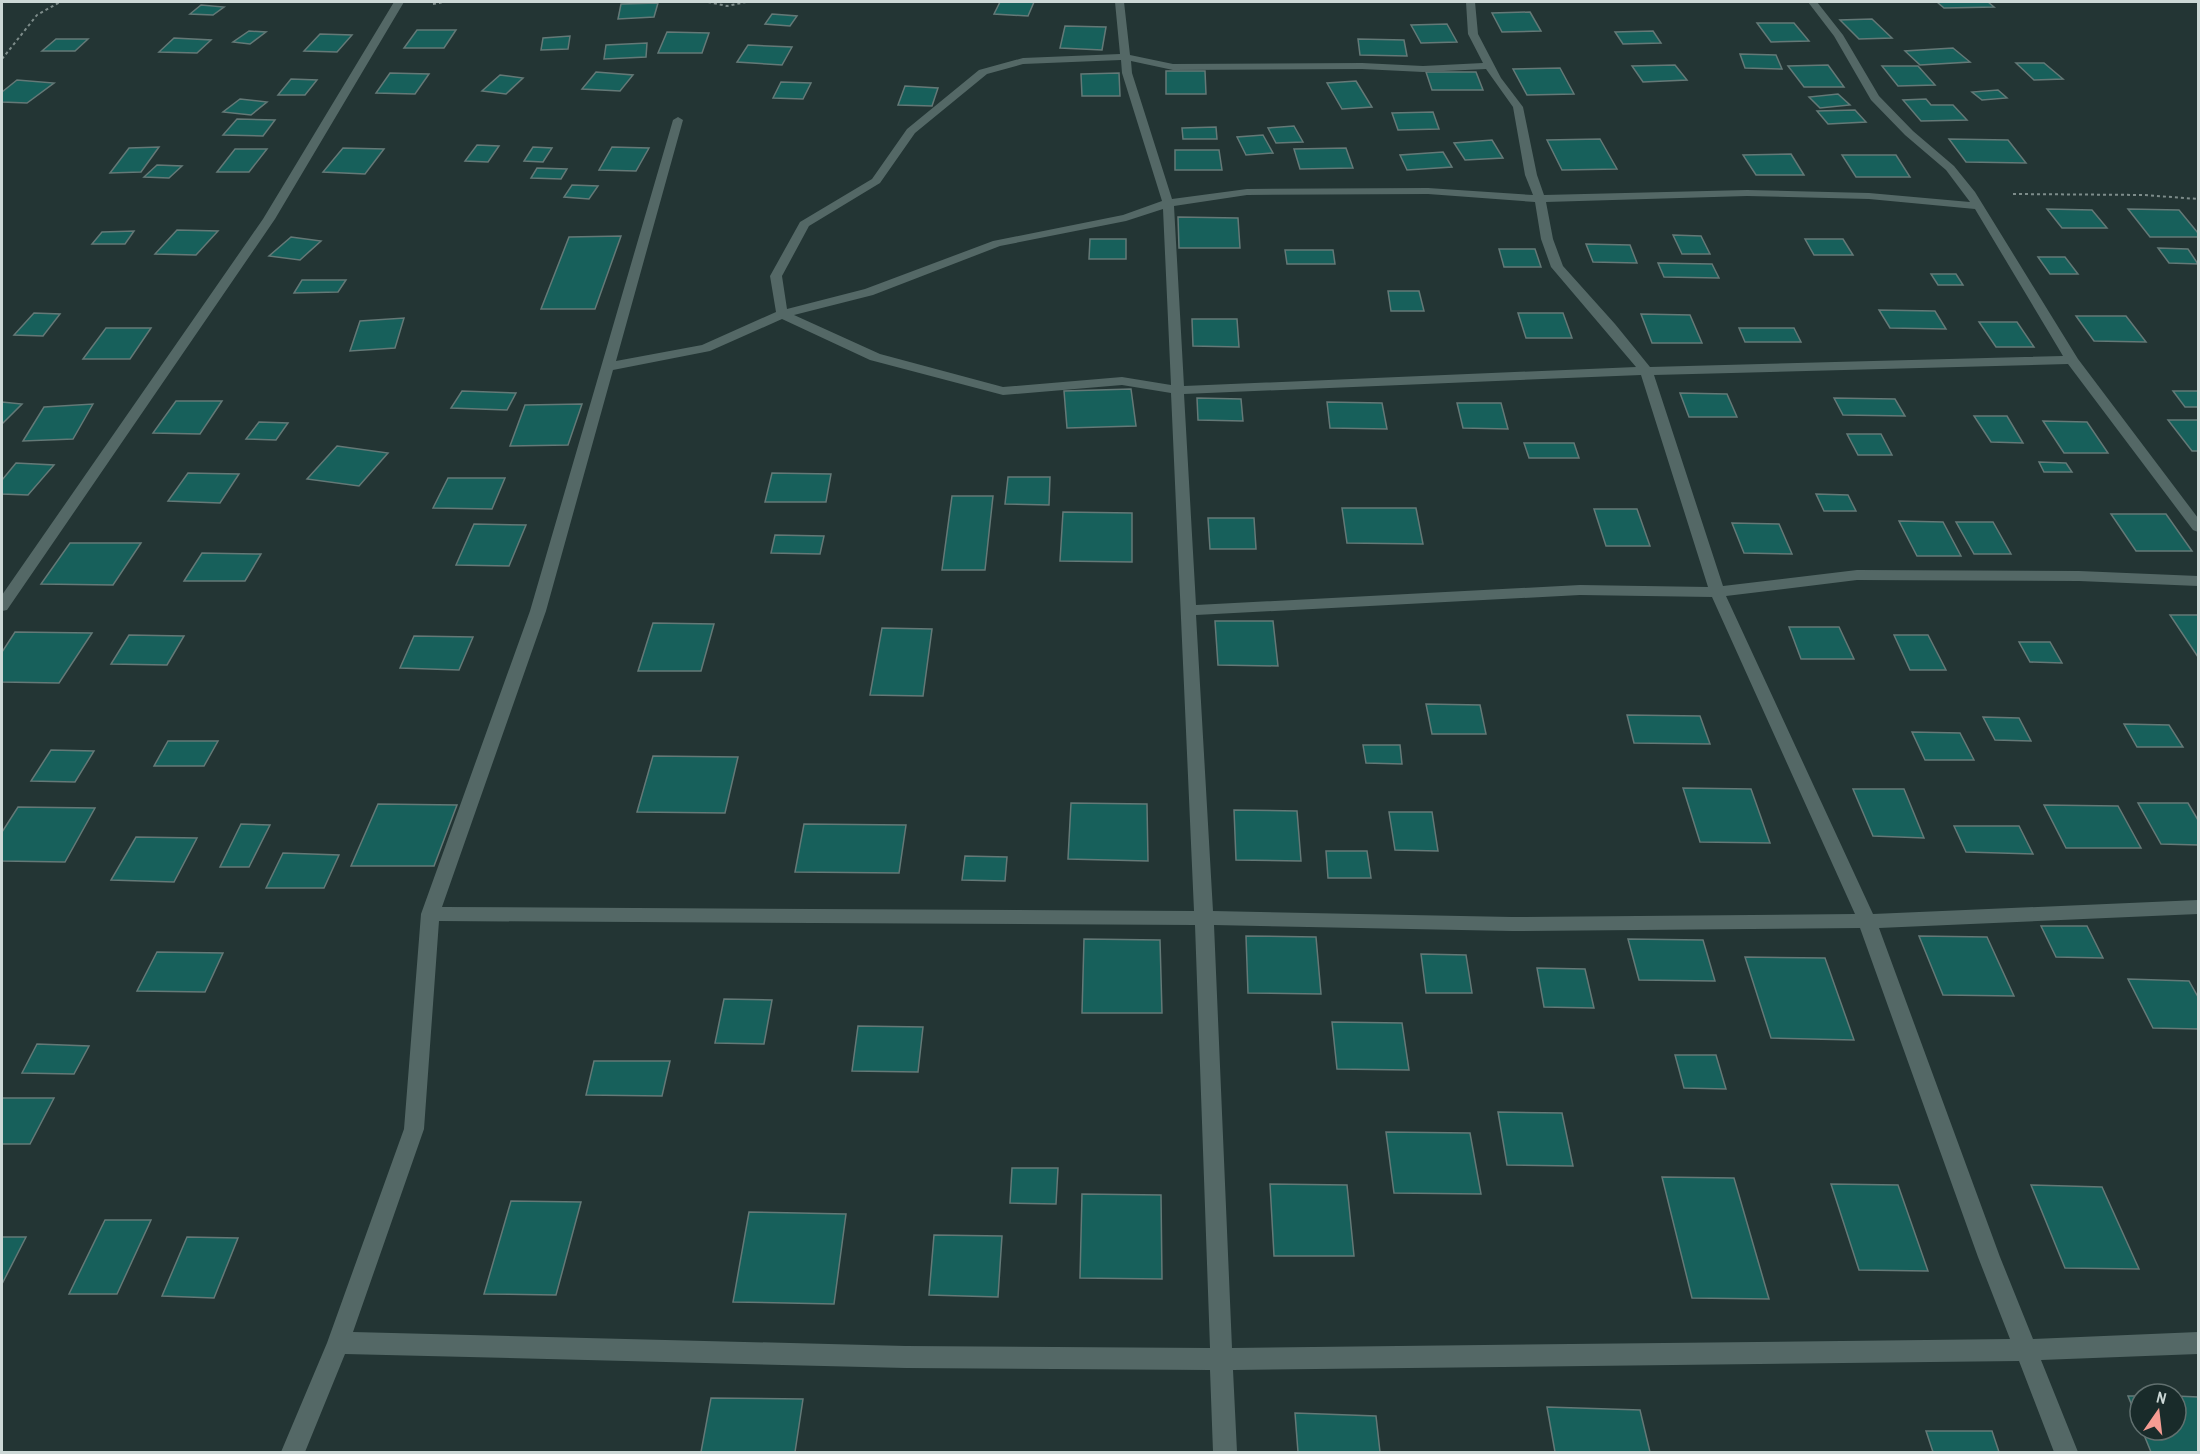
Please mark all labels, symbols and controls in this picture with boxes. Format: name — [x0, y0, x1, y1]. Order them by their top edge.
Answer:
north arrow — [2128, 1382, 2188, 1442]
text: N — [2154, 1386, 2169, 1409]

